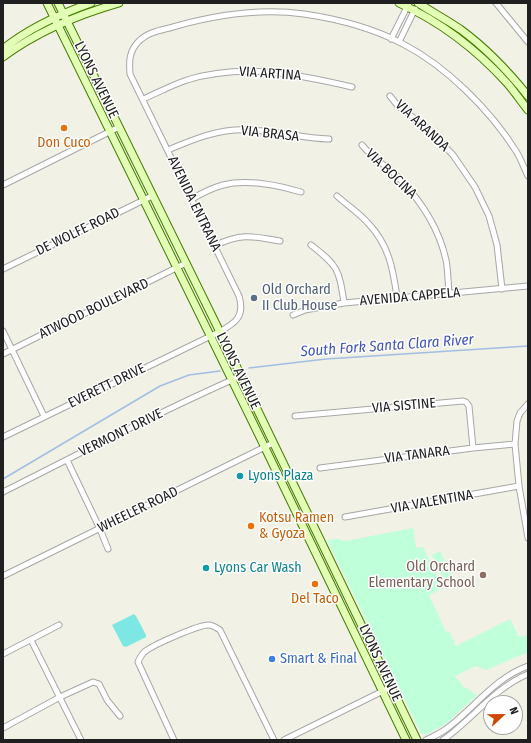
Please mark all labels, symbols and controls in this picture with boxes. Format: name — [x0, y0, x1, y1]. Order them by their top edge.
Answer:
street label: LYONS AVENUE — [70, 39, 122, 121]
street label: VIA ARTINA — [238, 63, 302, 85]
street label: VIA ARANDA — [392, 97, 452, 155]
marker: Don Cuco — [59, 123, 69, 133]
street label: VIA BRASA — [240, 123, 300, 145]
place label: Don Cuco — [37, 135, 91, 151]
street label: VIA BOCINA — [362, 146, 420, 202]
street label: AVENIDA ENTRANA — [164, 154, 224, 254]
street label: DE WOLFE ROAD — [33, 204, 123, 260]
street label: ATWOOD BOULEVARD — [36, 275, 152, 343]
place label: Old Orchard II Club House — [262, 282, 337, 314]
street label: AVENIDA CAPPELA — [359, 284, 461, 310]
marker: Old Orchard II Club House — [249, 293, 259, 303]
street label: LYONS AVENUE — [212, 330, 264, 412]
water label: South Fork Santa Clara River — [300, 331, 474, 361]
street label: EVERETT DRIVE — [66, 360, 148, 412]
street label: VIA SISTINE — [371, 395, 437, 417]
street label: VERMONT DRIVE — [76, 405, 166, 461]
street label: VIA TANARA — [383, 443, 451, 467]
place label: Lyons Plaza — [248, 468, 313, 484]
marker: Lyons Plaza — [235, 471, 245, 481]
street label: WHEELER ROAD — [95, 483, 181, 537]
street label: VIA VALENTINA — [390, 487, 474, 517]
place label: Kotsu Ramen & Gyoza — [259, 510, 334, 542]
marker: Kotsu Ramen & Gyoza — [246, 521, 256, 531]
place label: Old Orchard Elementary School — [368, 559, 475, 592]
place label: Lyons Car Wash — [214, 560, 302, 576]
marker: Lyons Car Wash — [201, 563, 211, 573]
marker: Old Orchard Elementary School — [478, 570, 488, 580]
marker: Del Taco — [310, 579, 320, 589]
place label: Del Taco — [291, 591, 339, 607]
street label: LYONS AVENUE — [355, 622, 405, 704]
place label: Smart & Final — [280, 651, 357, 667]
marker: Smart & Final — [267, 654, 277, 664]
north arrow — [483, 695, 523, 735]
text: N — [506, 705, 521, 716]

